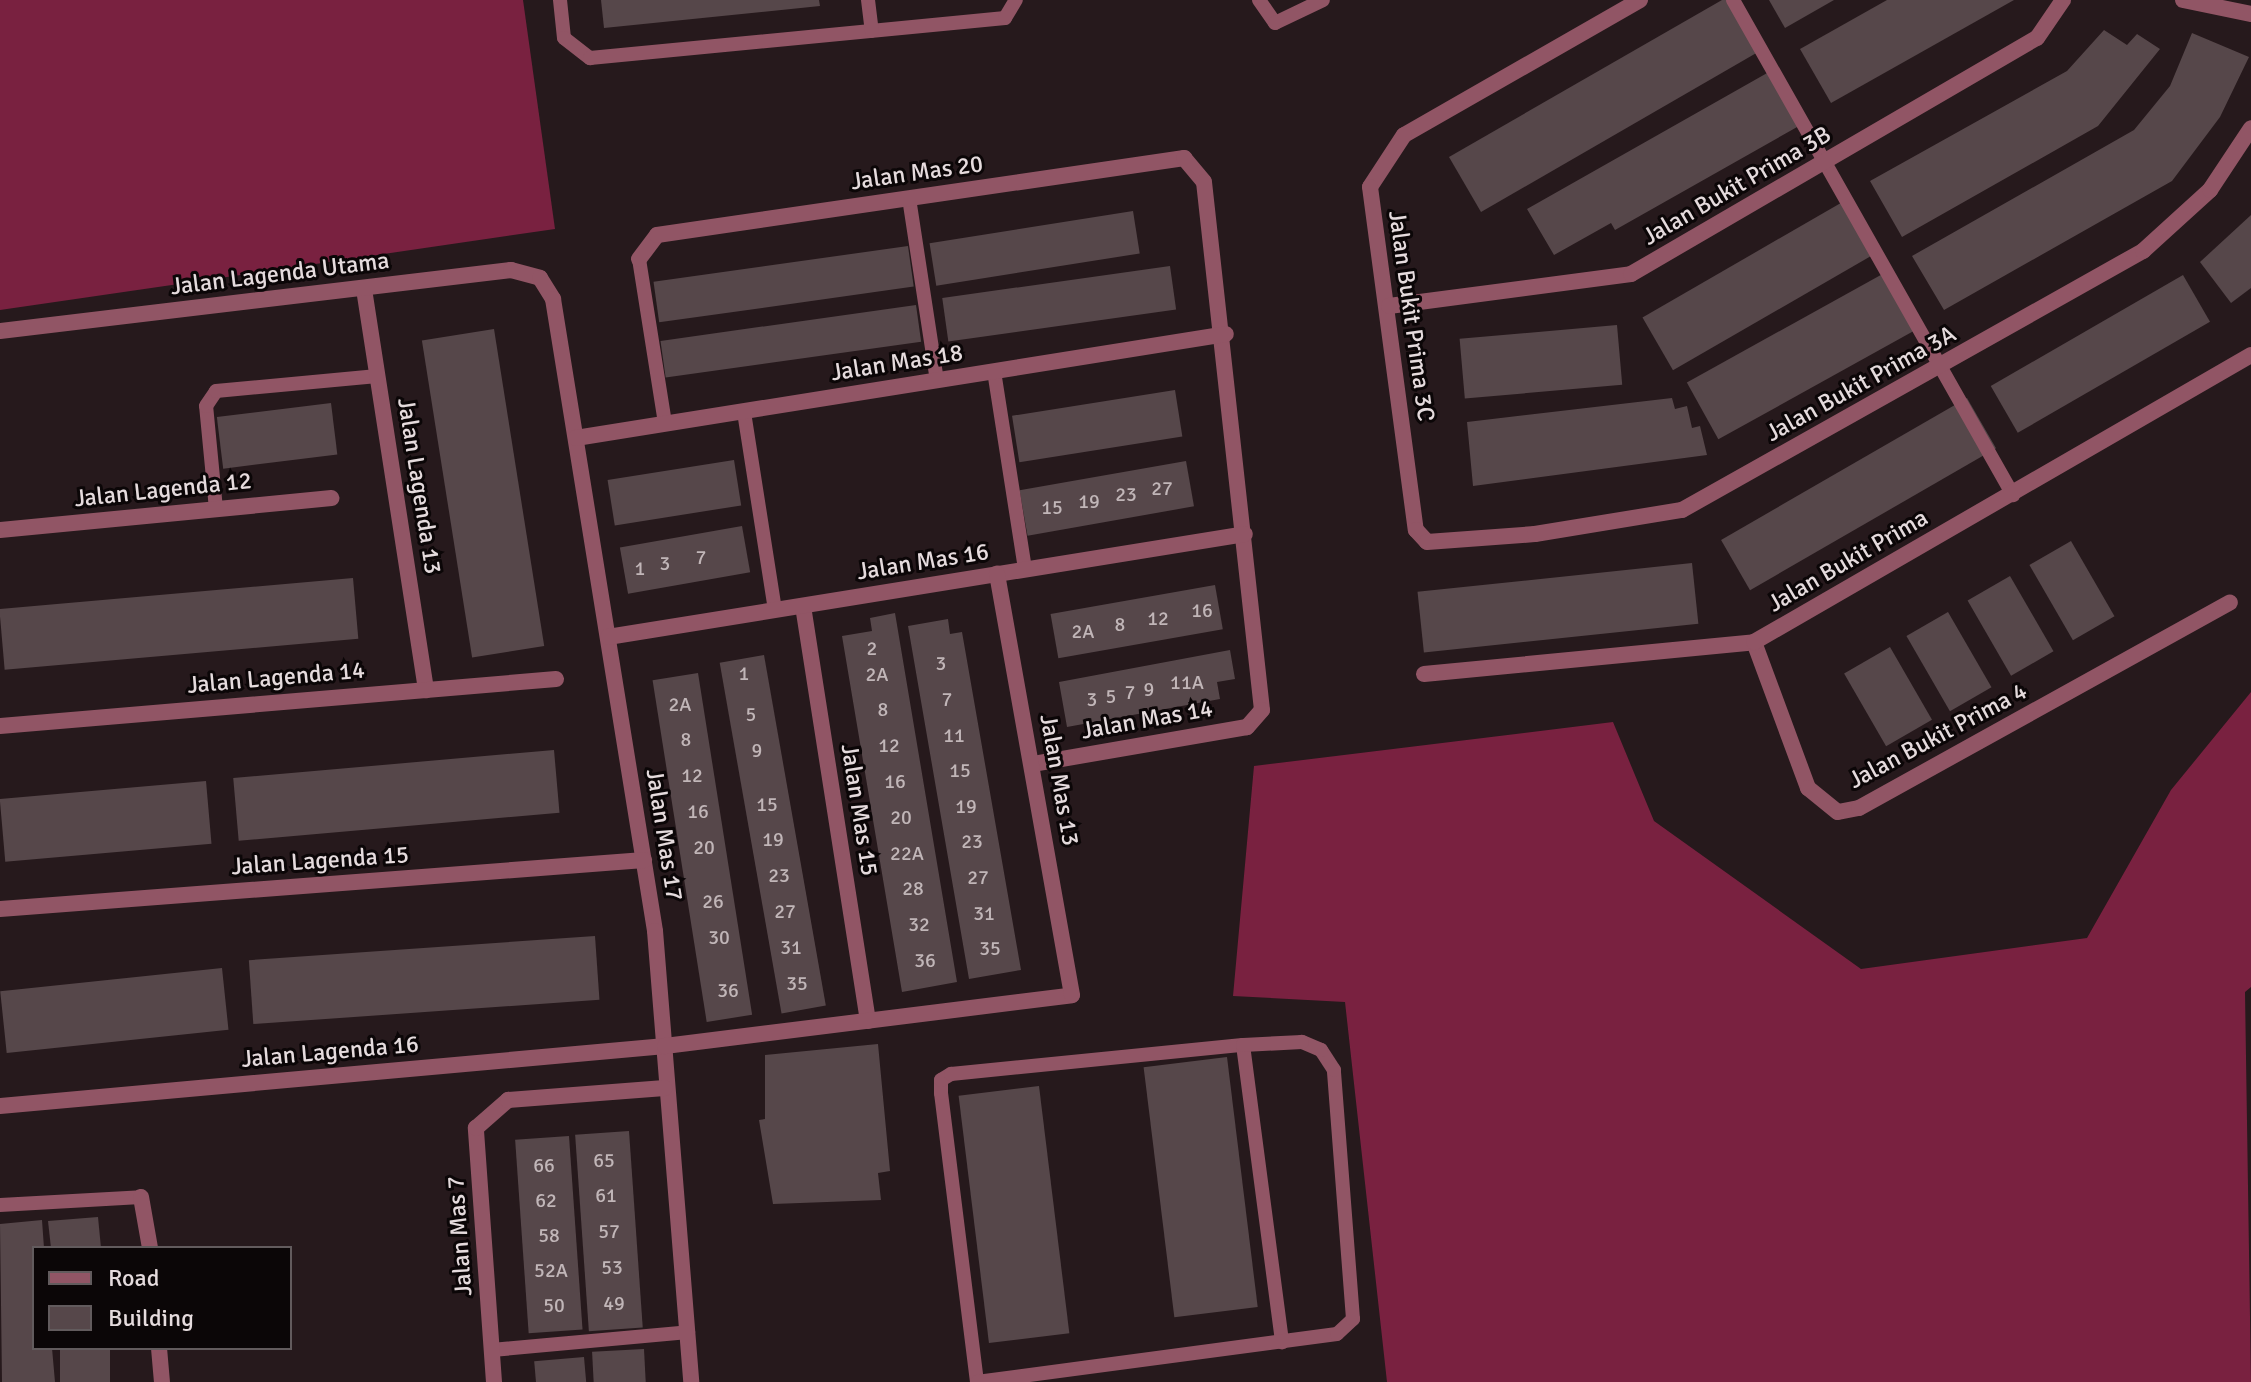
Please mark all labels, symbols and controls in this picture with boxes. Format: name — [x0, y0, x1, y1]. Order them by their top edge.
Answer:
street label: Jalan Bukit Prima 3B — [1638, 120, 1836, 252]
street label: Jalan Mas 20 — [849, 149, 985, 197]
street label: Jalan Bukit Prima 3C — [1382, 209, 1440, 423]
street label: Jalan Lagenda Utama — [169, 246, 391, 302]
street label: Jalan Bukit Prima 3A — [1761, 320, 1961, 448]
street label: Jalan Mas 18 — [829, 338, 965, 388]
street label: Jalan Lagenda 13 — [391, 396, 447, 576]
street label: Jalan Lagenda 12 — [73, 466, 253, 514]
house number: 27 — [1151, 476, 1173, 500]
house number: 23 — [1115, 482, 1137, 506]
house number: 19 — [1078, 489, 1100, 513]
house number: 15 — [1041, 495, 1063, 519]
street label: Jalan Bukit Prima — [1763, 504, 1933, 618]
street label: Jalan Mas 16 — [855, 537, 991, 587]
house number: 7 — [696, 545, 706, 569]
house number: 3 — [660, 551, 670, 575]
house number: 1 — [635, 556, 645, 580]
house number: 16 — [1191, 598, 1213, 622]
house number: 12 — [1147, 606, 1169, 630]
house number: 8 — [1115, 612, 1125, 636]
house number: 2A — [1071, 619, 1095, 643]
house number: 2 — [867, 636, 877, 660]
house number: 3 — [936, 651, 946, 675]
street label: Jalan Lagenda 14 — [186, 656, 366, 700]
house number: 1 — [739, 661, 749, 685]
house number: 2A — [865, 662, 889, 686]
house number: 11A — [1170, 670, 1204, 694]
house number: 9 — [1144, 677, 1154, 701]
street label: Jalan Bukit Prima 4 — [1844, 677, 2032, 795]
house number: 7 — [1125, 680, 1135, 704]
house number: 5 — [1106, 684, 1116, 708]
house number: 7 — [942, 687, 952, 711]
house number: 3 — [1087, 687, 1097, 711]
house number: 2A — [668, 692, 692, 716]
street label: Jalan Mas 14 — [1079, 694, 1215, 746]
house number: 8 — [878, 697, 888, 721]
house number: 5 — [746, 702, 756, 726]
street label: Jalan Mas 13 — [1033, 712, 1085, 848]
house number: 11 — [943, 723, 965, 747]
house number: 8 — [681, 727, 691, 751]
house number: 12 — [878, 733, 900, 757]
house number: 9 — [752, 738, 762, 762]
street label: Jalan Mas 15 — [834, 742, 884, 878]
house number: 15 — [949, 758, 971, 782]
house number: 12 — [681, 763, 703, 787]
street label: Jalan Mas 17 — [639, 767, 689, 903]
house number: 16 — [884, 769, 906, 793]
house number: 15 — [756, 792, 778, 816]
house number: 19 — [955, 794, 977, 818]
house number: 16 — [687, 799, 709, 823]
house number: 20 — [890, 805, 912, 829]
house number: 19 — [762, 827, 784, 851]
house number: 23 — [961, 829, 983, 853]
house number: 20 — [693, 835, 715, 859]
street label: Jalan Lagenda 15 — [230, 840, 410, 882]
house number: 22A — [890, 841, 924, 865]
house number: 23 — [768, 863, 790, 887]
house number: 27 — [967, 865, 989, 889]
house number: 28 — [902, 876, 924, 900]
house number: 26 — [702, 889, 724, 913]
house number: 27 — [774, 899, 796, 923]
house number: 31 — [973, 901, 995, 925]
house number: 32 — [908, 912, 930, 936]
house number: 30 — [708, 925, 730, 949]
house number: 31 — [780, 935, 802, 959]
house number: 35 — [979, 936, 1001, 960]
house number: 36 — [914, 948, 936, 972]
house number: 35 — [786, 971, 808, 995]
house number: 36 — [717, 978, 739, 1002]
street label: Jalan Lagenda 16 — [240, 1030, 420, 1074]
house number: 65 — [593, 1148, 615, 1172]
house number: 66 — [533, 1153, 555, 1177]
street label: Jalan Mas 7 — [441, 1175, 479, 1297]
house number: 61 — [595, 1183, 617, 1207]
house number: 62 — [535, 1188, 557, 1212]
house number: 57 — [598, 1219, 620, 1243]
house number: 58 — [538, 1223, 560, 1247]
legend — [32, 1246, 292, 1350]
house number: 53 — [601, 1255, 623, 1279]
house number: 52A — [534, 1258, 568, 1282]
text: Road — [108, 1263, 159, 1293]
house number: 49 — [603, 1291, 625, 1315]
house number: 50 — [543, 1293, 565, 1317]
text: Building — [108, 1303, 194, 1333]

